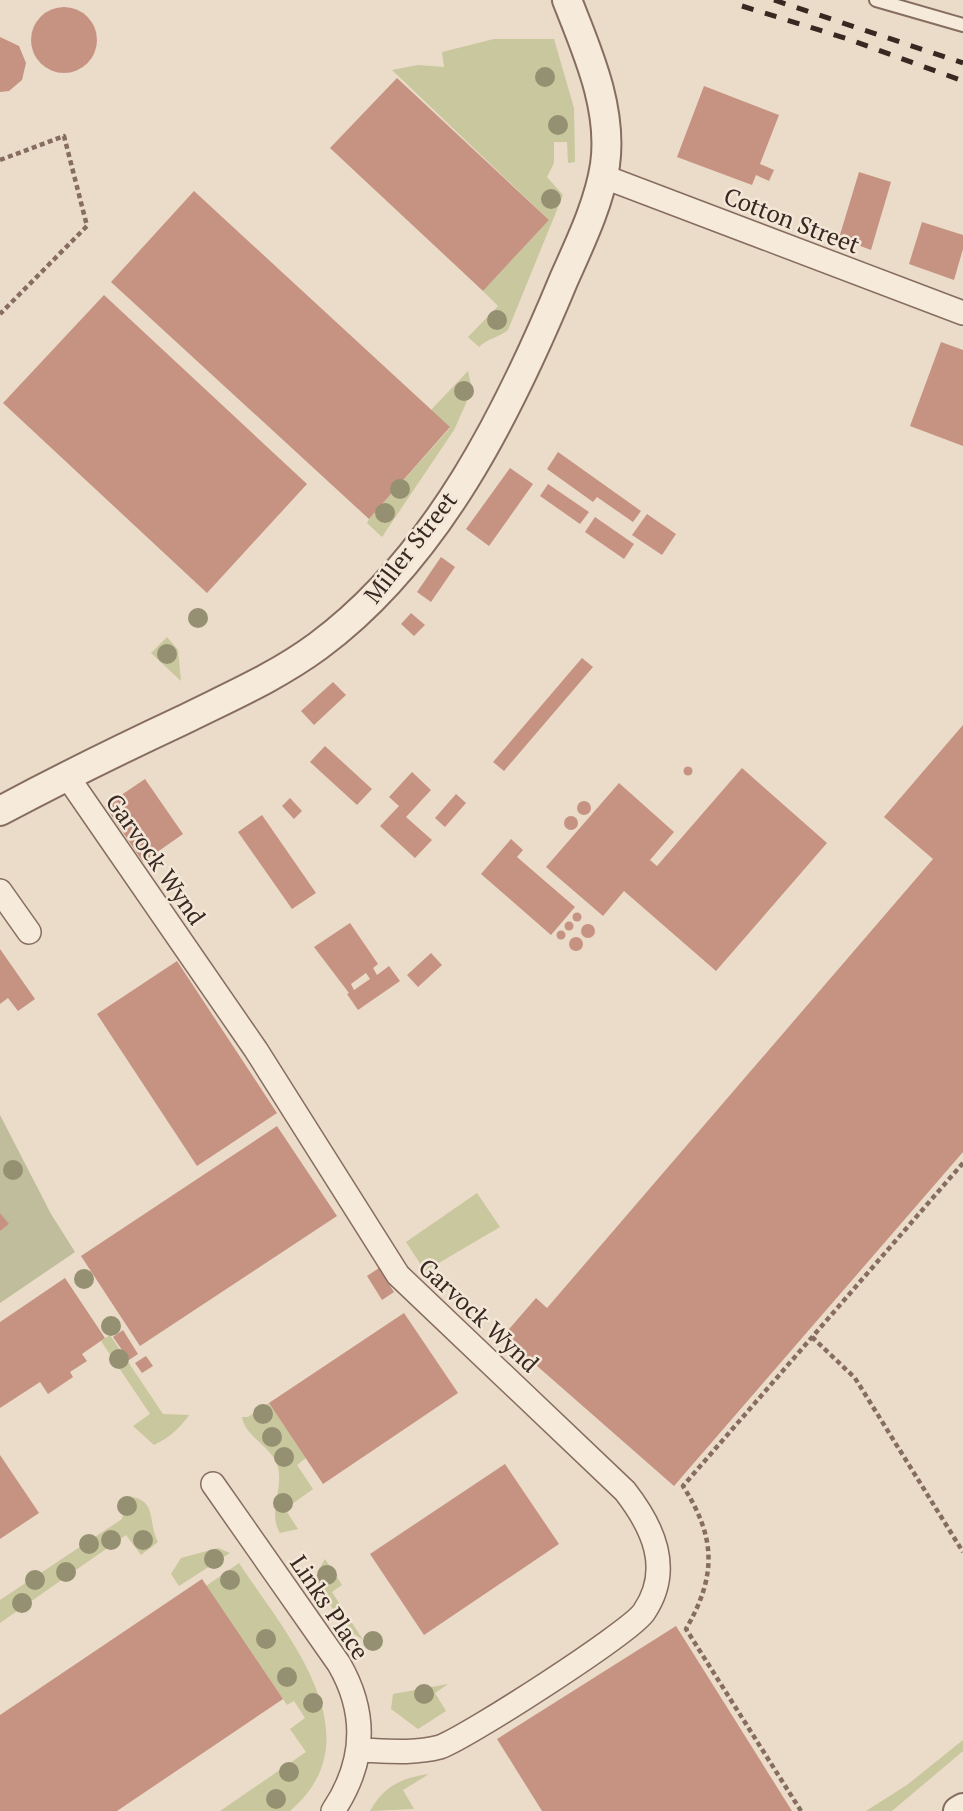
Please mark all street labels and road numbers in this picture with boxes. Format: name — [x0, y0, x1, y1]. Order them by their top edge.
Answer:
street label: Cotton Street — [719, 179, 865, 261]
street label: Miller Street — [356, 484, 464, 610]
street label: Garvock Wynd — [99, 787, 213, 931]
street label: Garvock Wynd — [412, 1251, 546, 1379]
street label: Links Place — [283, 1548, 377, 1666]

